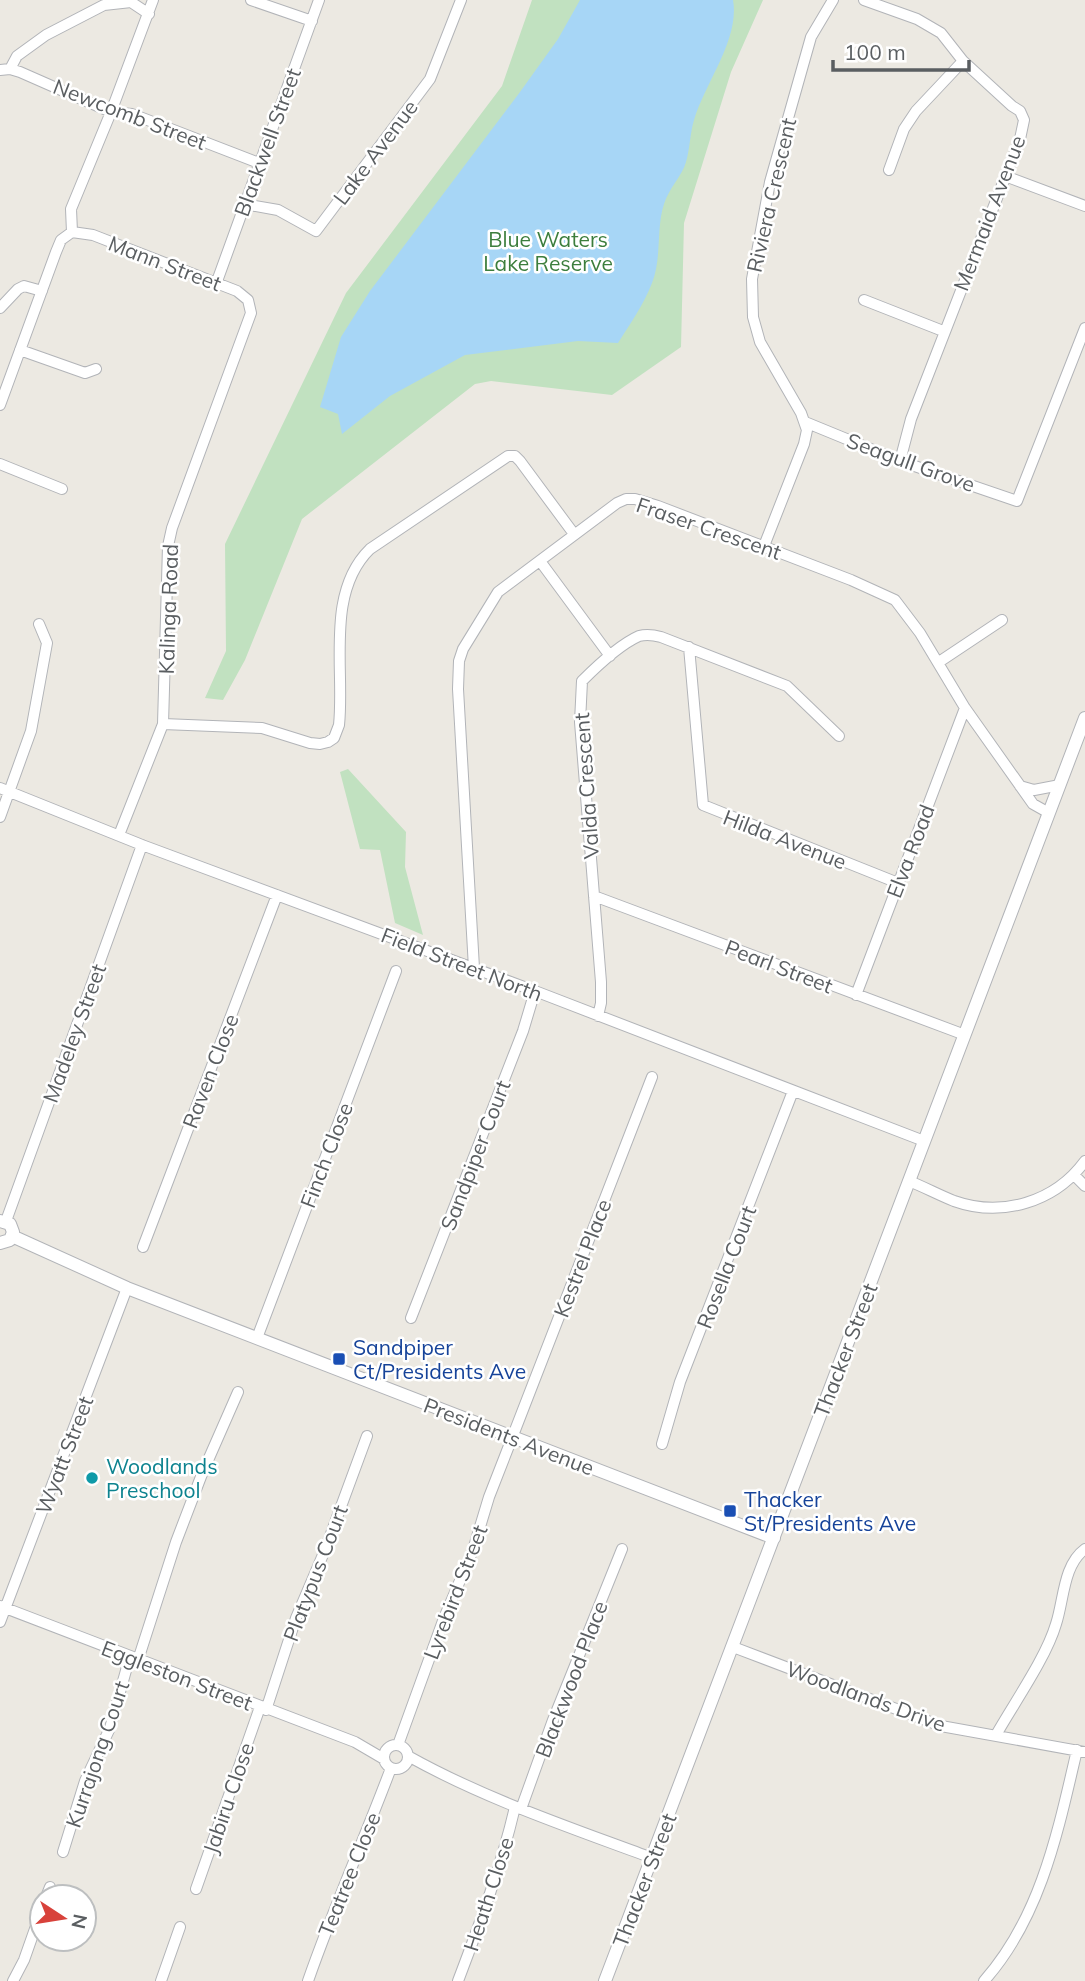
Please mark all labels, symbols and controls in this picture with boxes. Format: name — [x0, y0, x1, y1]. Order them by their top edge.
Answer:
scale bar — [833, 28, 970, 72]
text: 100 m — [844, 39, 906, 65]
street label: Blackwell Street — [228, 64, 306, 220]
street label: Newcomb Street — [50, 73, 210, 155]
street label: Lake Avenue — [327, 94, 423, 210]
street label: Riviera Crescent — [741, 115, 801, 275]
street label: Mermaid Avenue — [947, 132, 1031, 294]
park label: Blue Waters Lake Reserve — [483, 226, 613, 276]
street label: Mann Street — [105, 230, 225, 296]
street label: Seagull Grove — [843, 427, 979, 497]
street label: Fraser Crescent — [633, 491, 785, 565]
street label: Kalinga Road — [153, 543, 183, 675]
street label: Valda Crescent — [568, 712, 604, 860]
street label: Elva Road — [880, 801, 940, 901]
street label: Hilda Avenue — [720, 804, 850, 874]
street label: Field Street North — [378, 921, 546, 1007]
street label: Pearl Street — [721, 934, 837, 998]
street label: Madeley Street — [37, 960, 111, 1106]
street label: Raven Close — [176, 1010, 244, 1132]
street label: Sandpiper Court — [434, 1076, 516, 1234]
street label: Finch Close — [294, 1099, 358, 1211]
street label: Kestrel Place — [548, 1195, 616, 1321]
street label: Rosella Court — [691, 1202, 761, 1332]
street label: Thacker Street — [808, 1279, 882, 1421]
place label: Sandpiper Ct/Presidents Ave — [353, 1334, 526, 1384]
marker: Sandpiper Ct/Presidents Ave — [331, 1351, 347, 1367]
street label: Wyatt Street — [30, 1392, 98, 1518]
street label: Presidents Avenue — [420, 1392, 598, 1480]
place label: Woodlands Preschool — [106, 1453, 218, 1503]
marker: Woodlands Preschool — [84, 1470, 100, 1486]
place label: Thacker St/Presidents Ave — [744, 1486, 916, 1536]
street label: Platypus Court — [277, 1501, 353, 1645]
marker: Thacker St/Presidents Ave — [722, 1503, 738, 1519]
street label: Lyrebird Street — [417, 1521, 493, 1663]
street label: Blackwood Place — [529, 1597, 613, 1761]
street label: Eggleston Street — [98, 1634, 256, 1716]
street label: Woodlands Drive — [783, 1655, 949, 1737]
street label: Kurrajong Court — [60, 1677, 134, 1831]
street label: Jabiru Close — [197, 1739, 259, 1857]
street label: Teatree Close — [312, 1808, 386, 1940]
street label: Thacker Street — [607, 1809, 681, 1951]
street label: Heath Close — [457, 1834, 519, 1954]
north arrow — [28, 1883, 98, 1953]
text: N — [66, 1912, 93, 1931]

